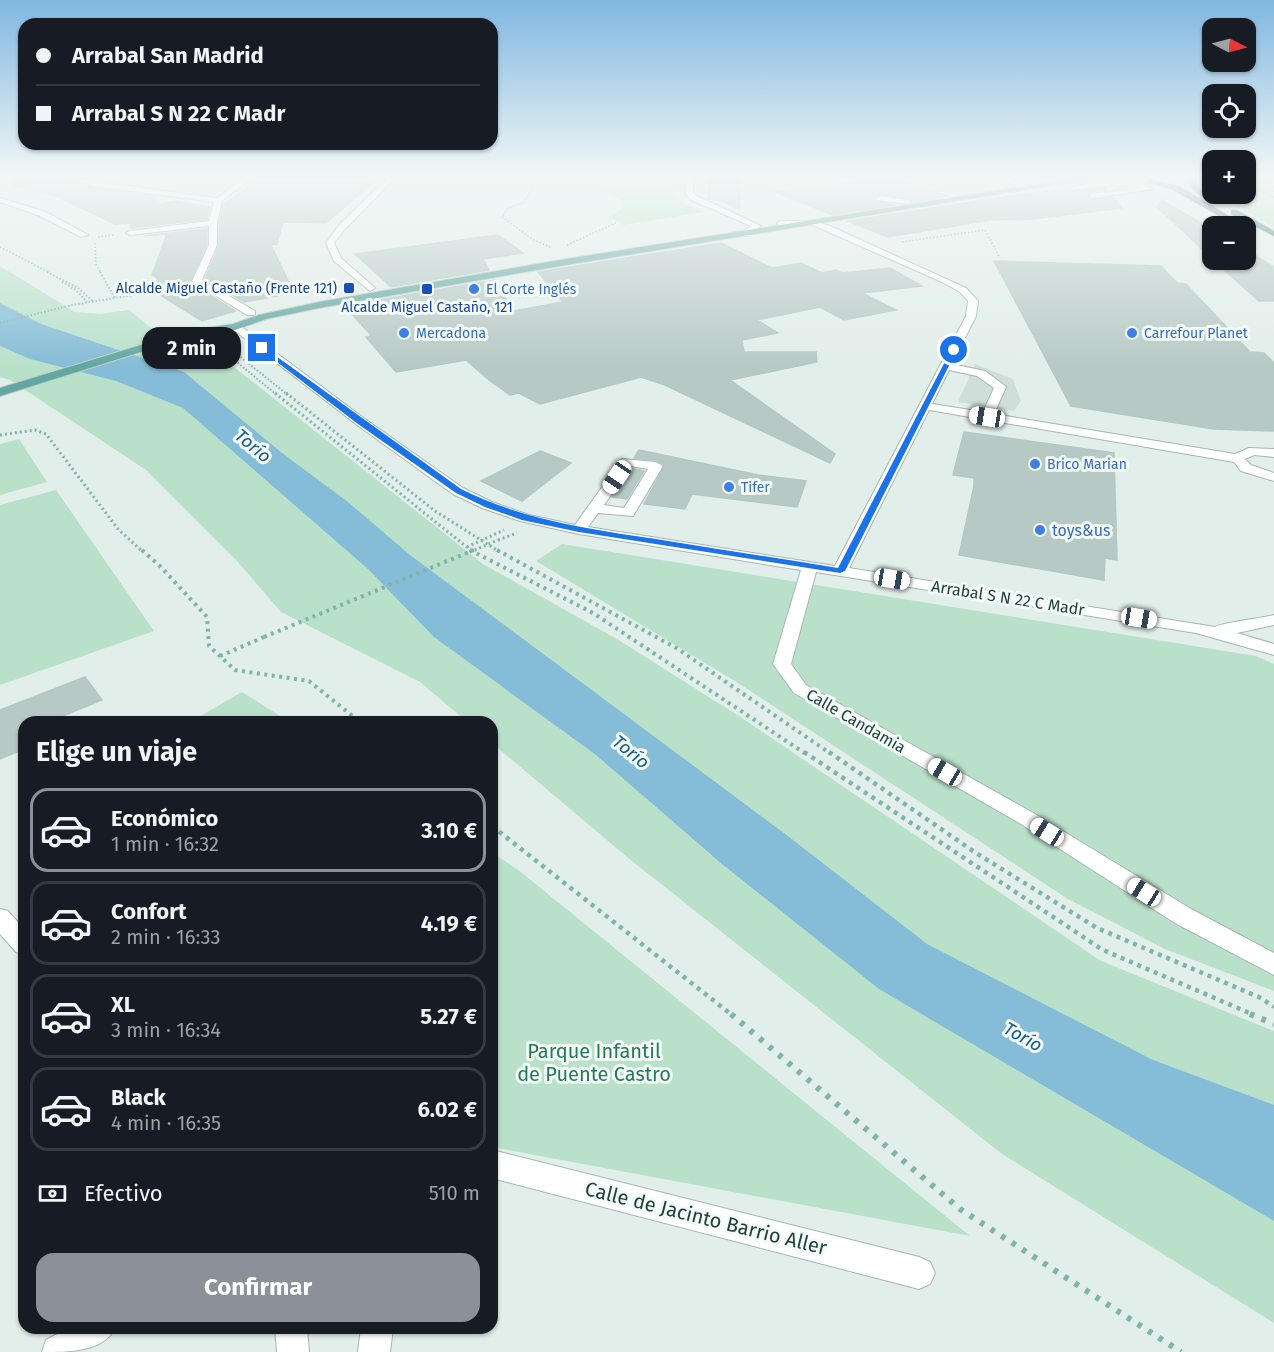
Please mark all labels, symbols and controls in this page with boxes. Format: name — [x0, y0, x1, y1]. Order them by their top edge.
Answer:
north arrow — [1202, 18, 1256, 72]
map controls — [1202, 18, 1256, 270]
text: Arrabal San Madrid — [72, 42, 264, 69]
button: locate — [1202, 84, 1256, 138]
text: Arrabal S N 22 C Madr — [72, 100, 285, 127]
button: + — [1202, 150, 1256, 204]
button: − — [1202, 216, 1256, 270]
place label: Alcalde Miguel Castaño (Frente 121) — [116, 280, 337, 297]
marker: Alcalde Miguel Castaño (Frente 121) — [342, 281, 356, 295]
place label: El Corte Inglés — [486, 281, 577, 298]
marker: Alcalde Miguel Castaño, 121 — [420, 282, 434, 296]
marker: El Corte Inglés — [467, 282, 481, 296]
place label: Alcalde Miguel Castaño, 121 — [341, 299, 513, 316]
place label: Mercadona — [416, 325, 486, 342]
place label: Carrefour Planet — [1144, 325, 1249, 342]
marker: Mercadona — [397, 326, 411, 340]
marker: Carrefour Planet — [1125, 326, 1139, 340]
callout: 2 min — [142, 327, 241, 369]
route end — [248, 334, 275, 361]
text: 2 min — [167, 336, 216, 360]
route start — [940, 336, 967, 363]
car — [968, 405, 1006, 429]
water label: Torío — [230, 424, 276, 468]
place label: Brico Marian — [1047, 456, 1127, 473]
car — [599, 457, 635, 497]
marker: Brico Marian — [1028, 457, 1042, 471]
place label: Tifer — [741, 479, 770, 496]
marker: Tifer — [722, 480, 736, 494]
place label: toys&us — [1052, 521, 1111, 540]
marker: toys&us — [1033, 523, 1047, 537]
car — [873, 567, 911, 591]
street label: Arrabal S N 22 C Madr — [930, 577, 1087, 620]
car — [1120, 606, 1158, 630]
street label: Calle Candamia — [803, 685, 909, 757]
water label: Torío — [608, 731, 654, 773]
text: Elige un viaje — [36, 736, 197, 768]
car — [925, 755, 965, 789]
icon: car — [39, 803, 93, 857]
text: Económico — [111, 805, 218, 832]
car — [1027, 815, 1067, 849]
text: 3.10 € — [421, 817, 477, 844]
text: 1 min · 16:32 — [111, 832, 219, 856]
car — [1124, 875, 1164, 909]
icon: car — [39, 896, 93, 950]
text: Confort — [111, 898, 187, 925]
text: 4.19 € — [421, 910, 477, 937]
text: 2 min · 16:33 — [111, 925, 220, 949]
icon: car — [39, 989, 93, 1043]
text: XL — [111, 991, 135, 1018]
text: 5.27 € — [420, 1003, 477, 1030]
water label: Torío — [1000, 1017, 1046, 1057]
text: 3 min · 16:34 — [111, 1018, 221, 1042]
park label: Parque Infantil de Puente Castro — [517, 1039, 671, 1086]
icon: car — [39, 1082, 93, 1136]
text: Black — [111, 1084, 166, 1111]
text: 6.02 € — [417, 1096, 477, 1123]
text: 4 min · 16:35 — [111, 1111, 221, 1135]
street label: Calle de Jacinto Barrio Aller — [583, 1176, 830, 1260]
icon: cash — [36, 1177, 69, 1210]
text: Efectivo — [84, 1180, 163, 1207]
text: 510 m — [429, 1181, 480, 1205]
button: Confirmar — [36, 1253, 480, 1322]

